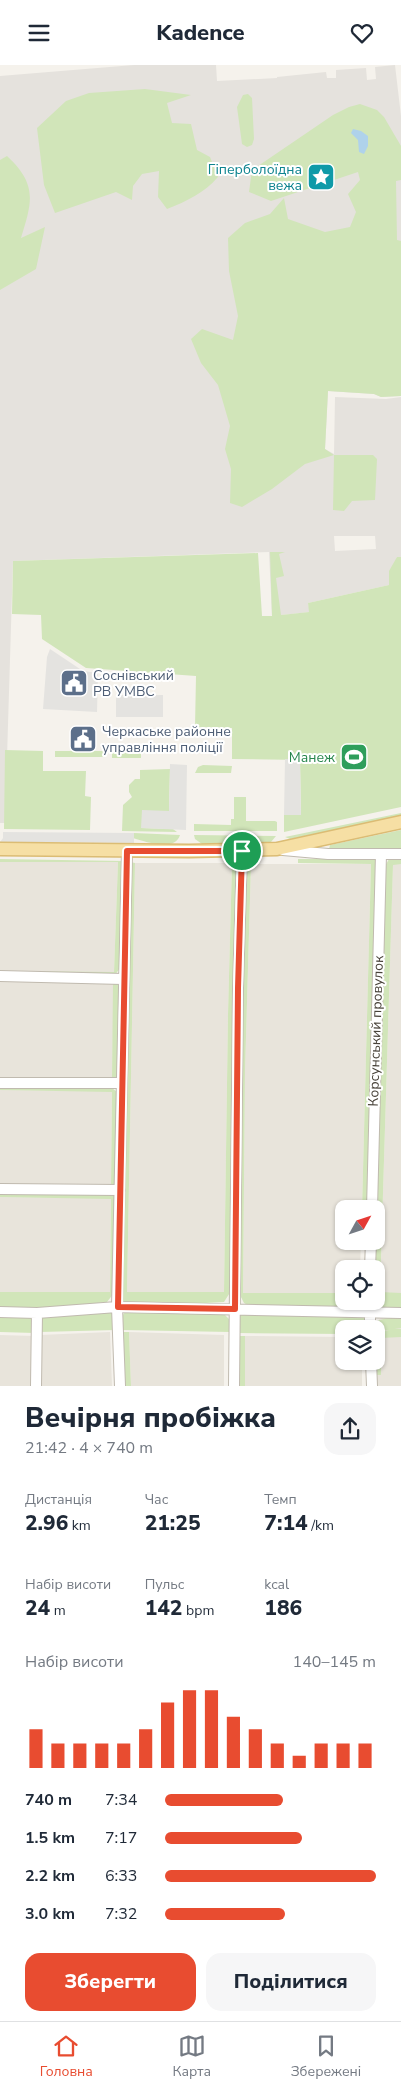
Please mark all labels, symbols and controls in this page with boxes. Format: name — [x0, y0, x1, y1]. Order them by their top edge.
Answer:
text: Kadence — [156, 18, 245, 48]
icon: menu — [25, 19, 53, 47]
icon: heart — [348, 19, 376, 47]
place label: Гіперболоїдна вежа — [208, 160, 302, 195]
place icon: Гіперболоїдна вежа — [306, 162, 336, 192]
place label: Соснівський РВ УМВС — [93, 666, 174, 701]
public building icon: Соснівський РВ УМВС — [59, 668, 89, 698]
place label: Черкаське районне управління поліції — [102, 722, 231, 757]
public building icon: Черкаське районне управління поліції — [68, 724, 98, 754]
sports icon: Манеж — [339, 742, 369, 772]
place label: Манеж — [289, 748, 335, 767]
pin — [221, 830, 263, 872]
icon: arrive — [228, 837, 256, 865]
street label: Корсунський провулок — [364, 955, 388, 1107]
north arrow — [335, 1200, 385, 1250]
map controls — [335, 1200, 385, 1370]
button: locate — [335, 1260, 385, 1310]
button: layers — [335, 1320, 385, 1370]
text: Вечірня пробіжка — [25, 1399, 276, 1437]
button: share — [324, 1403, 376, 1455]
text: 21:42 · 4 × 740 m — [25, 1437, 153, 1459]
text: Дистанція — [25, 1490, 92, 1509]
text: Час — [145, 1490, 168, 1509]
text: Темп — [264, 1490, 297, 1509]
text: 2.96 — [25, 1509, 68, 1537]
text: 21:25 — [145, 1509, 201, 1537]
text: 7:14 — [264, 1509, 308, 1537]
text: km — [68, 1516, 91, 1535]
text: /km — [308, 1516, 334, 1535]
text: Набір висоти — [25, 1575, 111, 1594]
text: Пульс — [145, 1575, 184, 1594]
text: kcal — [264, 1575, 289, 1594]
text: 24 — [25, 1594, 50, 1622]
text: 142 — [145, 1594, 182, 1622]
text: 186 — [264, 1594, 302, 1622]
text: m — [50, 1601, 66, 1620]
text: bpm — [182, 1601, 214, 1620]
text: Набір висоти — [25, 1651, 124, 1673]
text: 140–145 m — [293, 1651, 376, 1673]
text: 740 m — [25, 1789, 72, 1811]
text: 7:34 — [105, 1789, 137, 1811]
text: 1.5 km — [25, 1827, 75, 1849]
text: 7:17 — [105, 1827, 137, 1849]
text: 2.2 km — [25, 1865, 75, 1887]
text: 6:33 — [105, 1865, 137, 1887]
text: 3.0 km — [25, 1903, 75, 1925]
text: 7:32 — [105, 1903, 137, 1925]
button: Зберегти — [25, 1953, 196, 2011]
button: Поділитися — [206, 1953, 376, 2011]
tab: Головна — [40, 2032, 93, 2081]
tab: Карта — [172, 2032, 211, 2081]
tab: Збережені — [291, 2032, 361, 2081]

